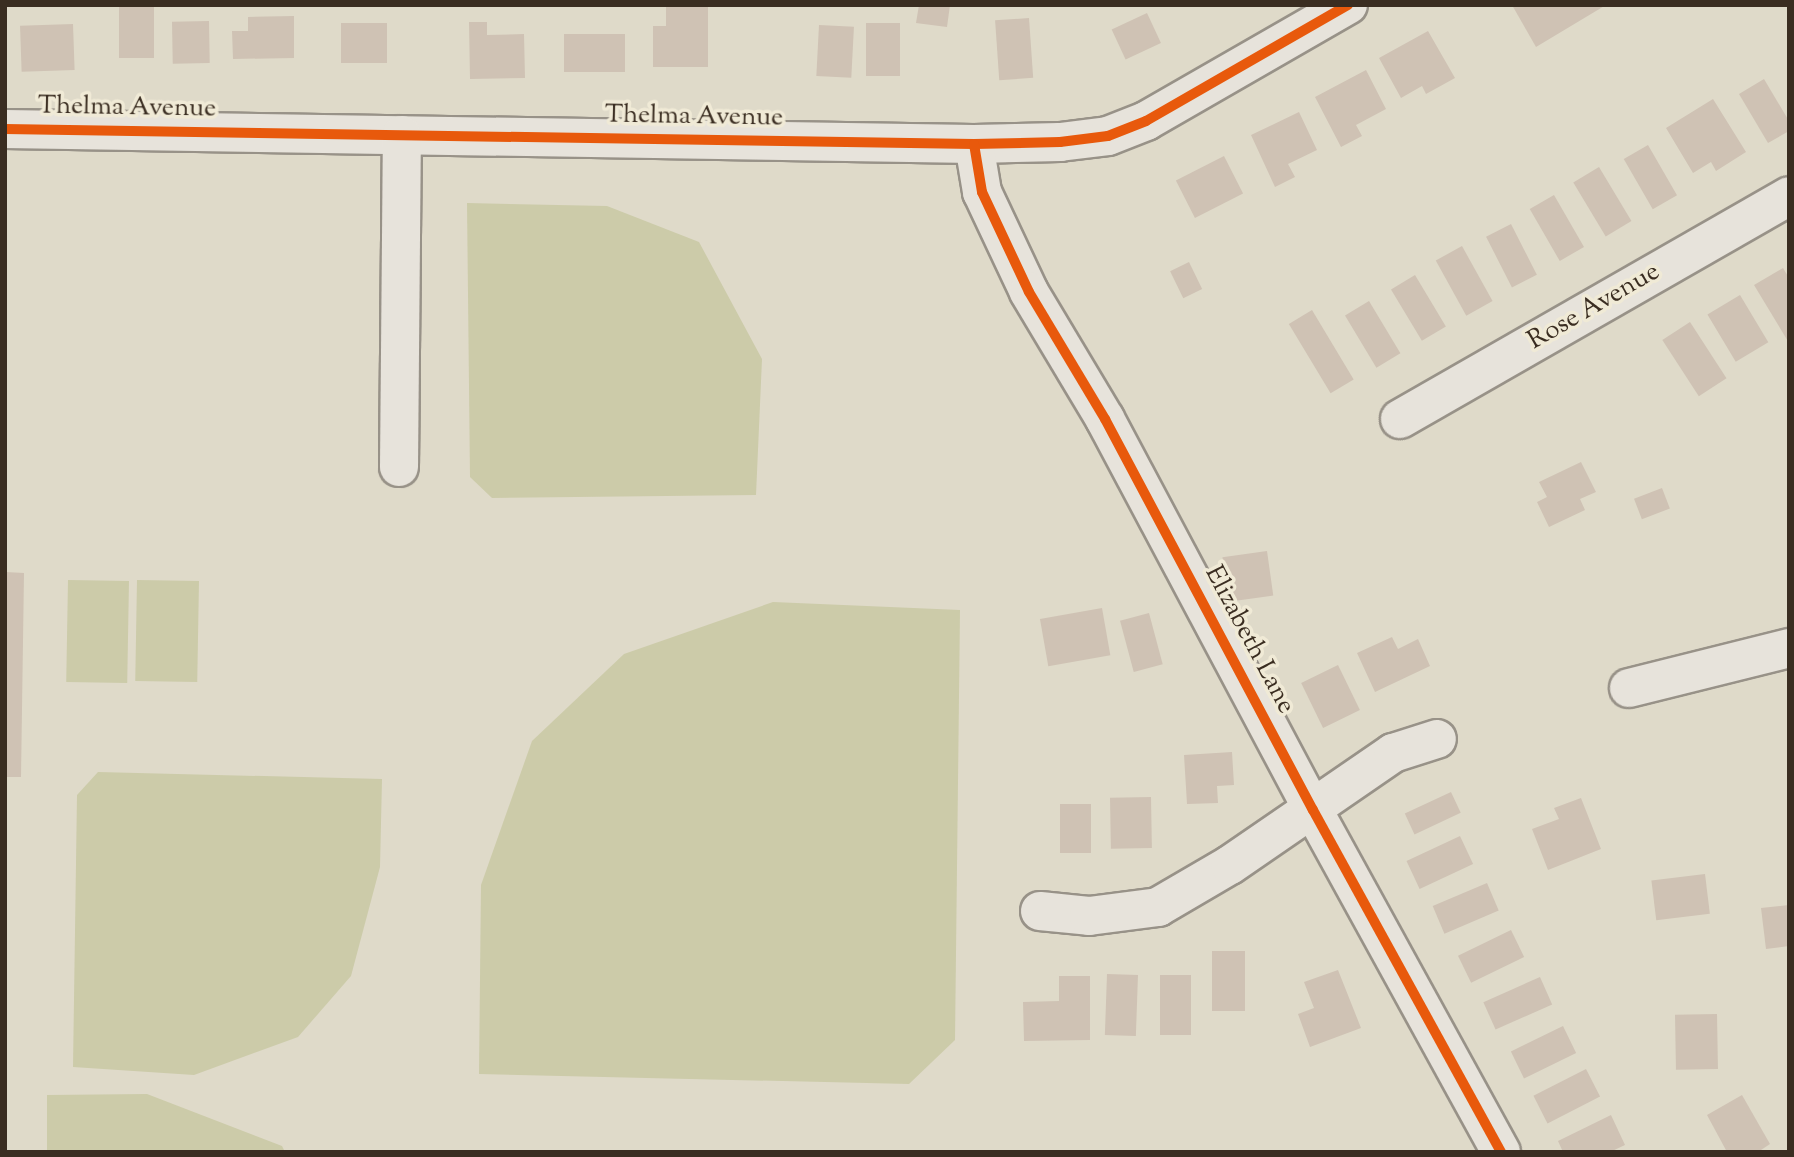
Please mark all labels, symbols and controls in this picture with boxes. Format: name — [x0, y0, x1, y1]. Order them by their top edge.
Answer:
street label: Thelma Avenue — [38, 91, 216, 125]
street label: Thelma Avenue — [605, 100, 783, 134]
street label: Rose Avenue — [1523, 257, 1665, 357]
street label: Elizabeth Lane — [1197, 561, 1301, 719]

